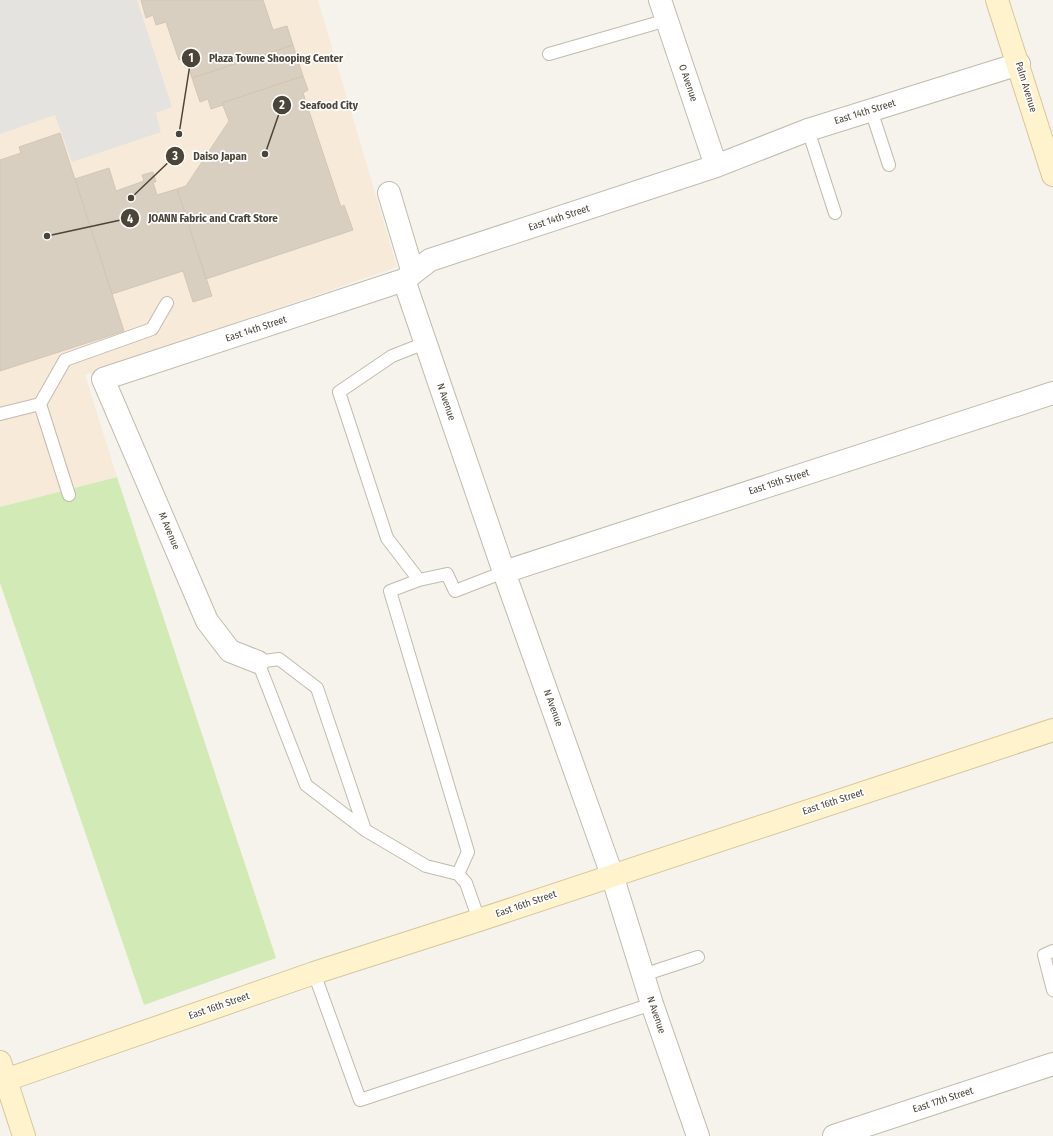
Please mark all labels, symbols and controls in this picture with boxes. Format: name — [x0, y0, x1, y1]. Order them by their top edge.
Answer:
callout: Plaza Towne Shooping Center — [181, 47, 351, 70]
text: 1 — [188, 51, 194, 65]
text: Plaza Towne Shooping Center — [209, 52, 344, 65]
street label: Palm Avenue — [1013, 60, 1039, 114]
street label: O Avenue — [676, 63, 700, 103]
callout: Seafood City — [272, 94, 366, 117]
street label: East 14th Street — [833, 97, 898, 127]
text: 2 — [278, 98, 285, 112]
text: Seafood City — [300, 99, 359, 112]
callout: Daiso Japan — [165, 145, 254, 168]
text: 3 — [171, 149, 178, 163]
text: Daiso Japan — [193, 150, 247, 163]
street label: East 14th Street — [527, 202, 592, 234]
callout: JOANN Fabric and Craft Store — [120, 207, 286, 230]
text: 4 — [127, 212, 133, 226]
text: JOANN Fabric and Craft Store — [147, 212, 278, 225]
street label: East 14th Street — [224, 313, 289, 345]
street label: N Avenue — [434, 382, 458, 422]
street label: East 15th Street — [747, 466, 812, 497]
street label: M Avenue — [156, 510, 182, 552]
street label: N Avenue — [541, 688, 565, 728]
street label: East 16th Street — [801, 786, 866, 818]
street label: East 16th Street — [494, 888, 559, 920]
street label: East 16th Street — [187, 990, 252, 1022]
street label: N Avenue — [644, 995, 668, 1035]
street label: East 17th Street — [911, 1084, 975, 1115]

